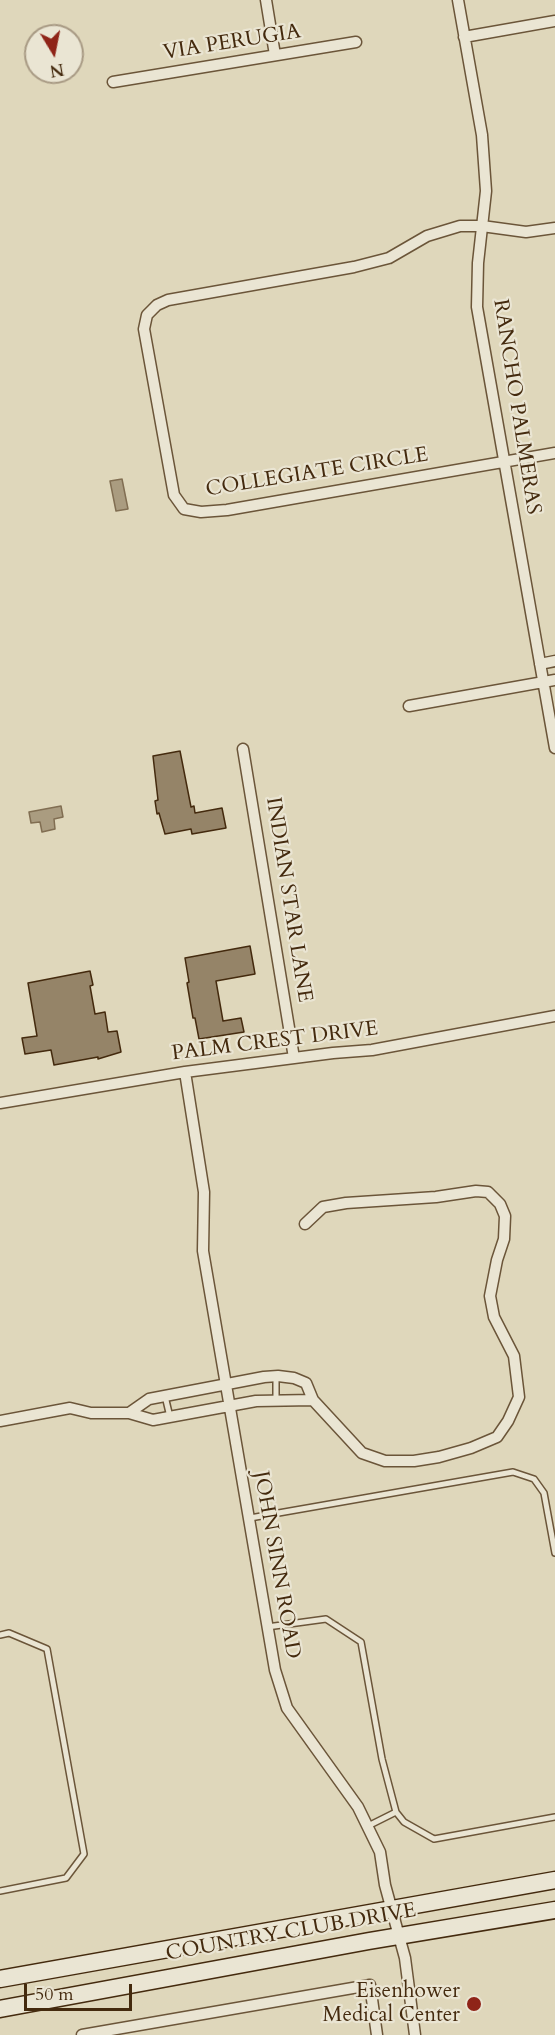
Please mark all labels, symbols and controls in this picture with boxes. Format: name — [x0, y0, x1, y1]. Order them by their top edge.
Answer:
street label: VIA PERUGIA — [161, 20, 303, 66]
north arrow — [24, 24, 84, 84]
text: N — [48, 58, 66, 82]
street label: RANCHO PALMERAS — [487, 298, 545, 516]
street label: COLLEGIATE CIRCLE — [204, 443, 430, 503]
street label: INDIAN STAR LANE — [259, 796, 317, 1004]
street label: PALM CREST DRIVE — [170, 1017, 380, 1067]
street label: JOHN SINN ROAD — [247, 1469, 305, 1661]
street label: COUNTRY CLUB DRIVE — [164, 1899, 418, 1967]
scale bar — [27, 1972, 135, 2010]
place label: Eisenhower Medical Center — [323, 1979, 460, 2029]
text: 50 m — [35, 1982, 74, 2007]
marker: Eisenhower Medical Center — [465, 1995, 483, 2013]

